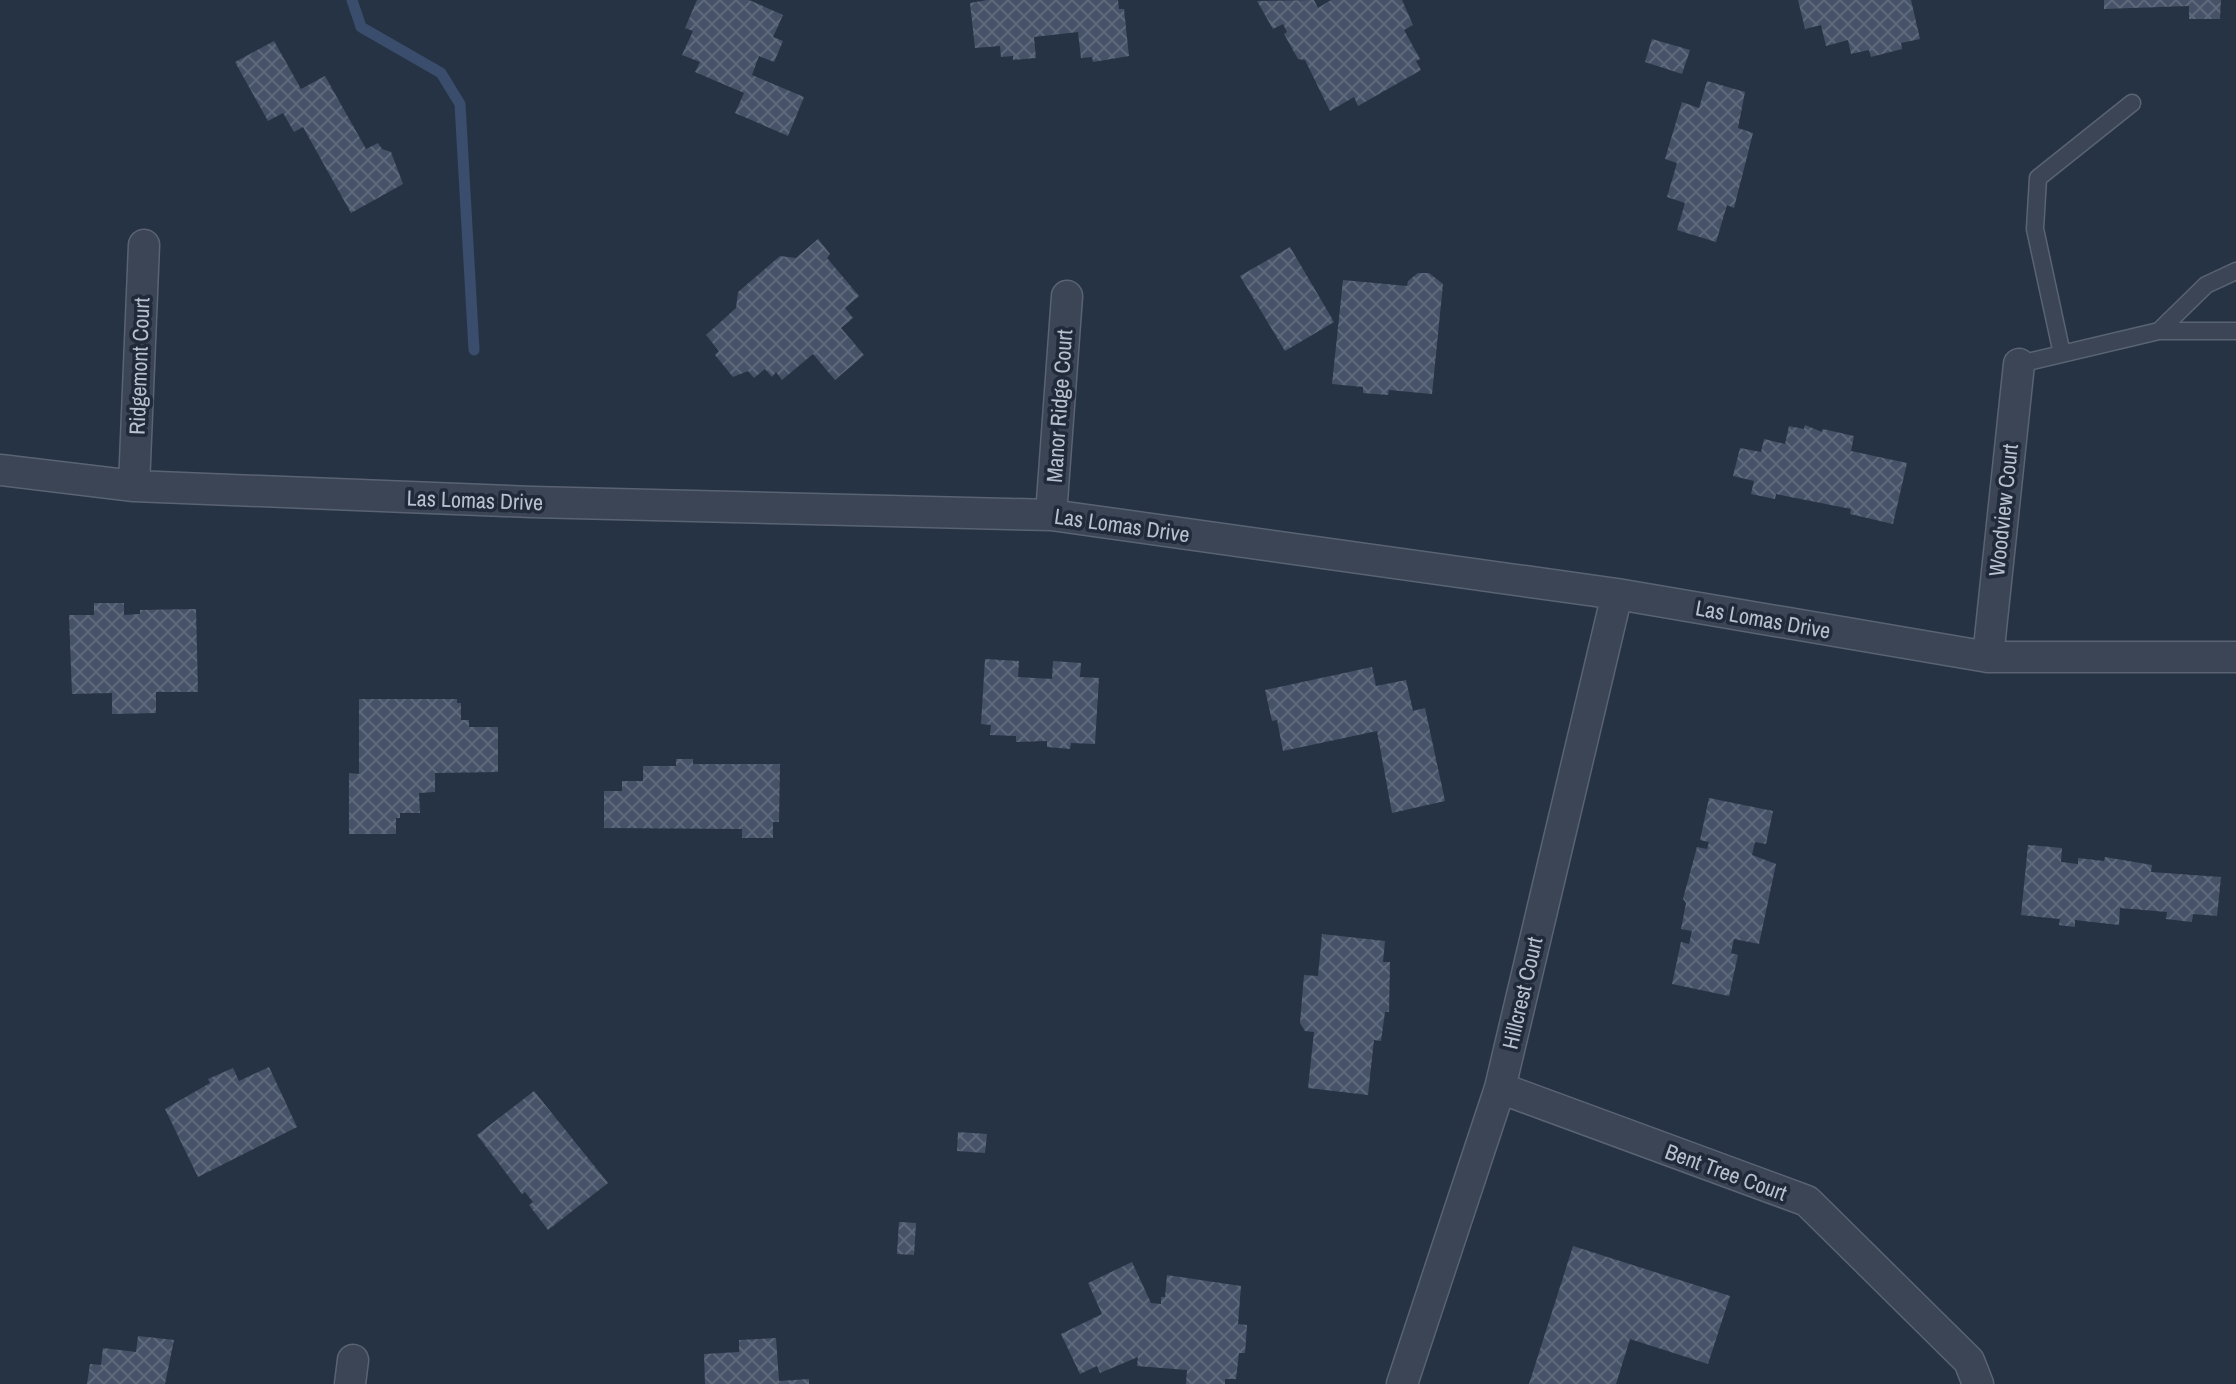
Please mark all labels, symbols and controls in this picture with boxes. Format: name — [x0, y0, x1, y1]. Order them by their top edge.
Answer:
street label: Ridgemont Court — [122, 297, 156, 435]
street label: Manor Ridge Court — [1039, 328, 1079, 484]
street label: Woodview Court — [1981, 442, 2025, 578]
street label: Las Lomas Drive — [406, 483, 544, 517]
street label: Las Lomas Drive — [1052, 501, 1192, 549]
street label: Las Lomas Drive — [1693, 592, 1833, 646]
street label: Hillcrest Court — [1495, 934, 1549, 1052]
street label: Bent Tree Court — [1661, 1136, 1791, 1208]

